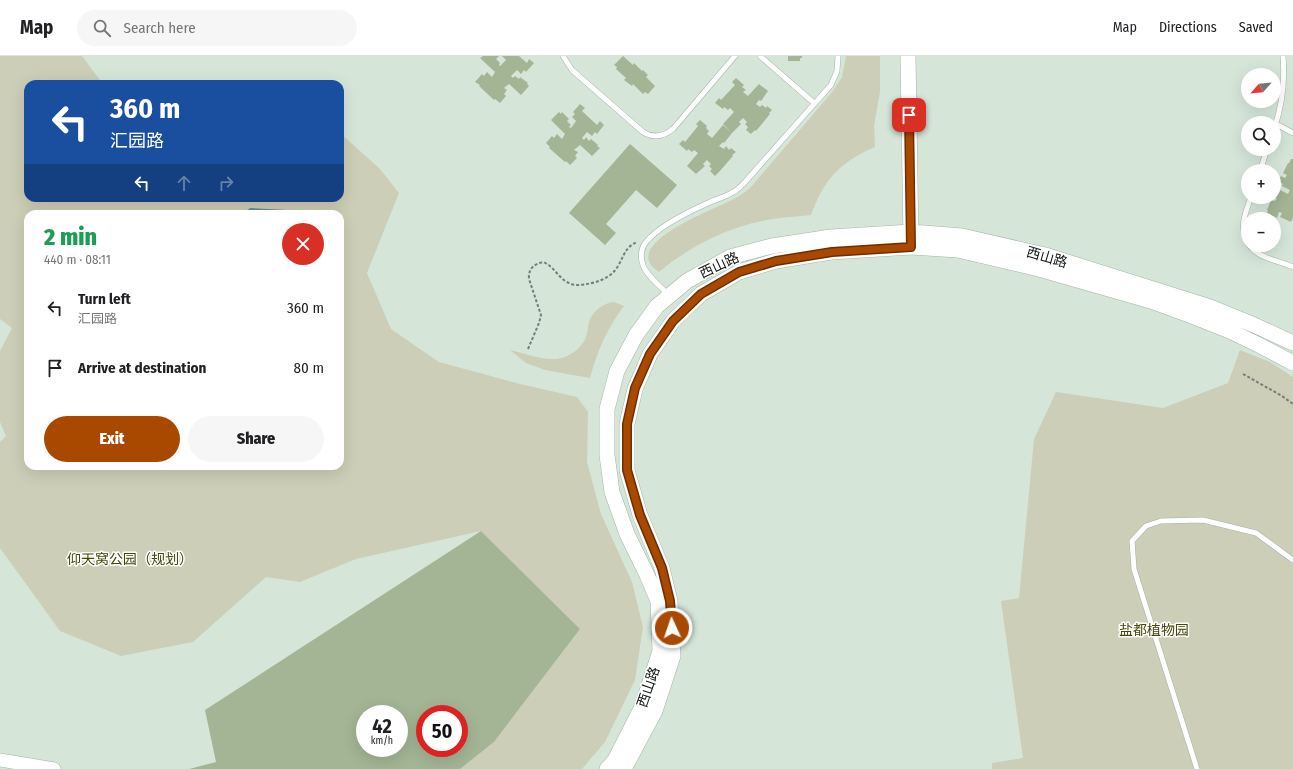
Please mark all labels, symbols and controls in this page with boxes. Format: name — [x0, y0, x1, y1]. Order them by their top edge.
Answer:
search box — [77, 10, 357, 46]
text: Map — [20, 16, 53, 39]
icon: search — [91, 17, 113, 39]
text: Search here — [123, 19, 196, 37]
text: Map — [1113, 19, 1137, 36]
text: Directions — [1159, 19, 1217, 36]
text: Saved — [1239, 19, 1273, 36]
north arrow — [1241, 68, 1281, 108]
map controls — [1241, 68, 1281, 252]
text: 360 m — [110, 92, 180, 125]
icon: left — [44, 96, 96, 148]
pin — [892, 98, 926, 132]
icon: arrive — [898, 104, 920, 126]
button: search — [1241, 116, 1281, 156]
text: 汇园路 — [110, 130, 164, 152]
button: + — [1241, 164, 1281, 204]
icon: left — [131, 172, 153, 194]
icon: ahead — [173, 172, 195, 194]
icon: right — [215, 172, 237, 194]
button: − — [1241, 212, 1281, 252]
text: 2 min — [44, 223, 97, 251]
button: close — [282, 223, 324, 265]
street label: 西山路 — [1024, 244, 1069, 271]
street label: 西山路 — [697, 249, 742, 282]
text: 440 m · 08:11 — [44, 252, 111, 267]
text: Turn left — [78, 290, 131, 308]
icon: left — [44, 297, 66, 319]
text: 360 m — [287, 299, 324, 317]
text: 汇园路 — [78, 311, 117, 326]
icon: arrive — [44, 357, 66, 379]
text: Arrive at destination — [78, 359, 206, 377]
text: 80 m — [294, 359, 324, 377]
button: Exit — [44, 416, 180, 462]
button: Share — [188, 416, 324, 462]
park label: 仰天窝公园（规划） — [67, 551, 193, 568]
position arrow — [651, 607, 693, 649]
park label: 盐都植物园 — [1119, 622, 1189, 639]
street label: 西山路 — [634, 665, 663, 710]
speed limit sign: 50 — [416, 705, 468, 757]
text: 42 — [372, 714, 392, 738]
text: km/h — [371, 735, 393, 747]

